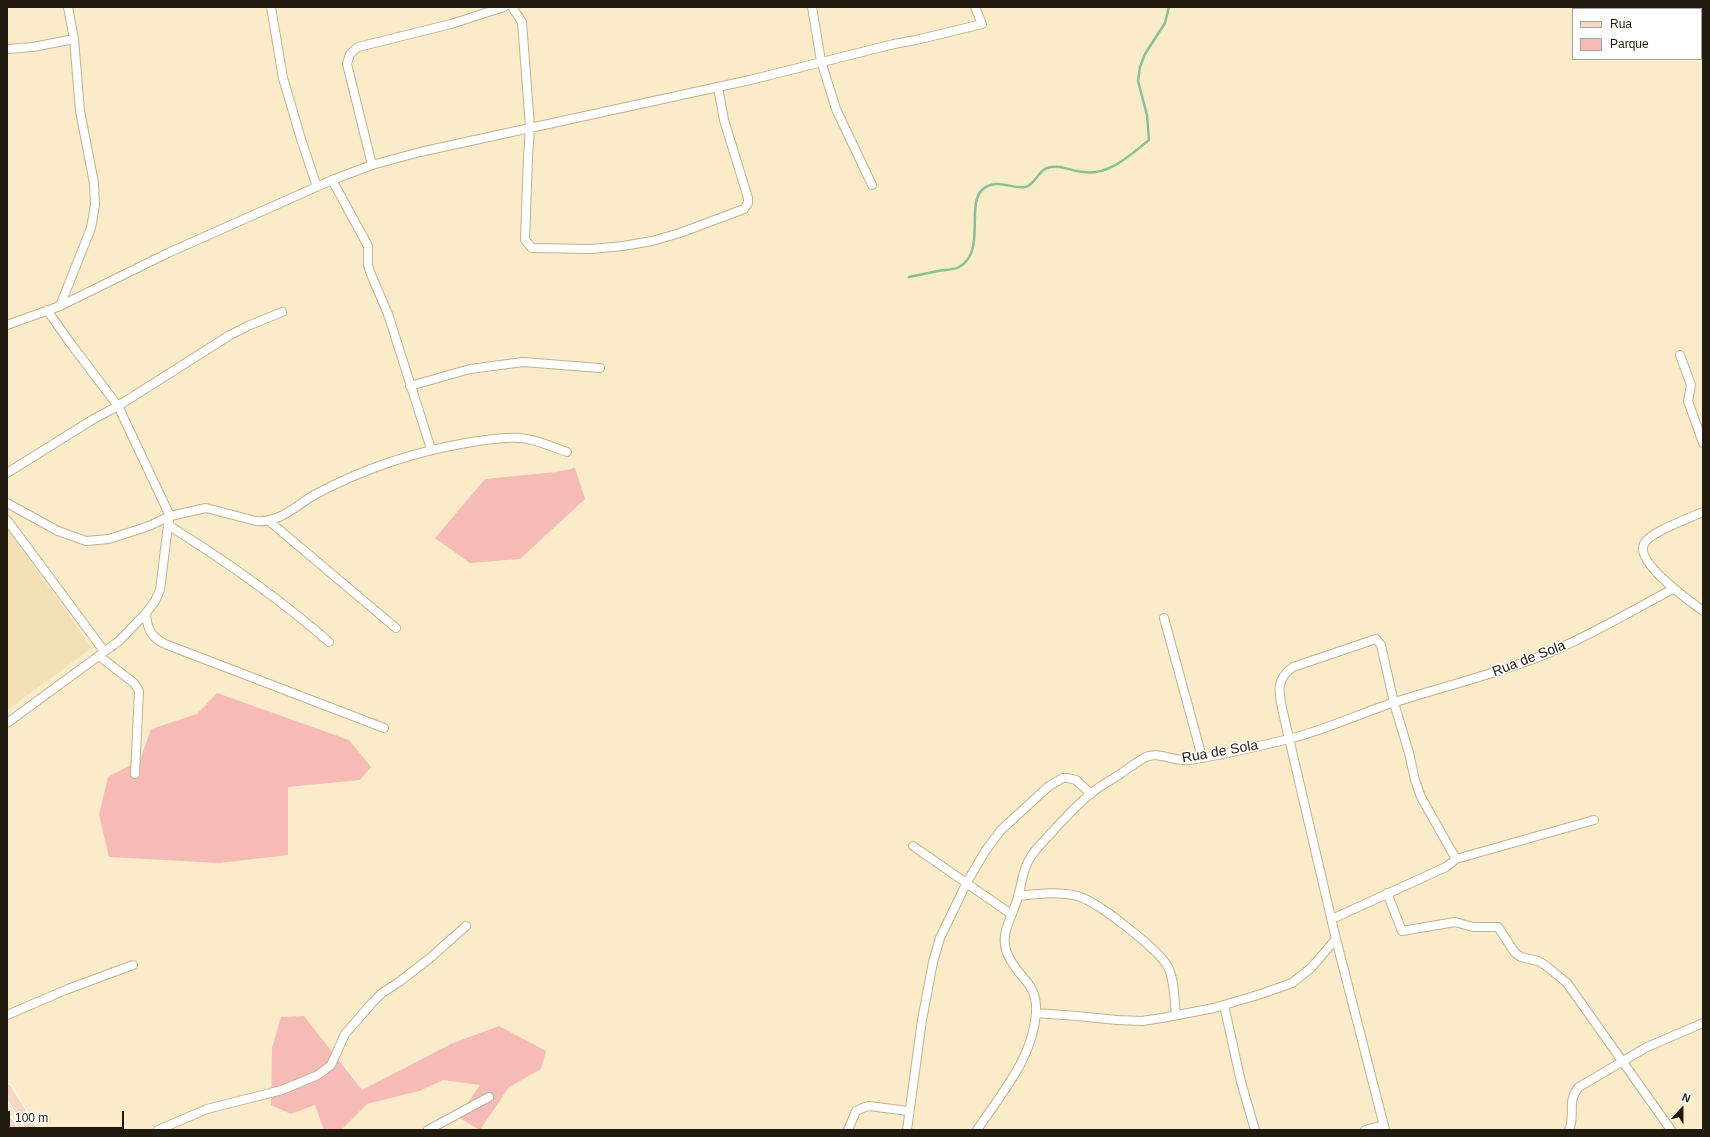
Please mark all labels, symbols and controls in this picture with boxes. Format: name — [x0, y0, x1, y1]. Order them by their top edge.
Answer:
legend — [1572, 8, 1702, 60]
text: Rua — [1610, 17, 1632, 31]
text: Parque — [1610, 37, 1649, 51]
street label: Rua de Sola — [1490, 637, 1568, 681]
street label: Rua de Sola — [1181, 737, 1259, 767]
north arrow — [1662, 1089, 1702, 1129]
text: N — [1680, 1091, 1692, 1105]
scale bar — [10, 1103, 126, 1129]
text: 100 m — [15, 1111, 48, 1125]

